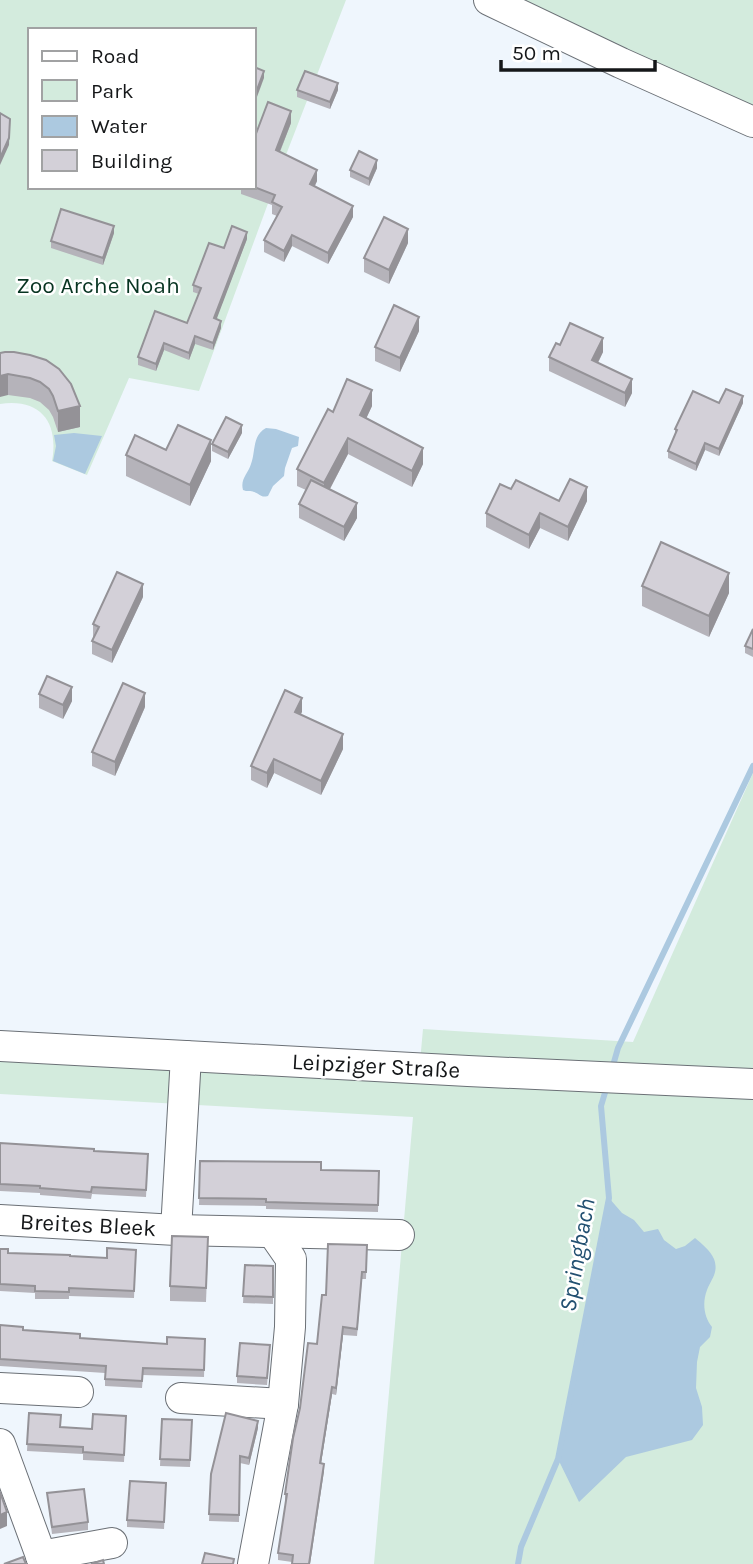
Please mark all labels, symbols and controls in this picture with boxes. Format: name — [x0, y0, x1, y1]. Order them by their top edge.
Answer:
legend — [28, 28, 256, 189]
scale bar — [501, 28, 655, 72]
text: 50 m — [512, 41, 561, 65]
text: Road — [91, 44, 139, 68]
text: Park — [91, 79, 134, 103]
text: Water — [91, 114, 147, 138]
text: Building — [91, 149, 172, 173]
park label: Zoo Arche Noah — [16, 272, 180, 299]
street label: Leipziger Straße — [291, 1048, 461, 1084]
water label: Springbach — [553, 1196, 601, 1314]
street label: Breites Bleek — [19, 1208, 157, 1242]

